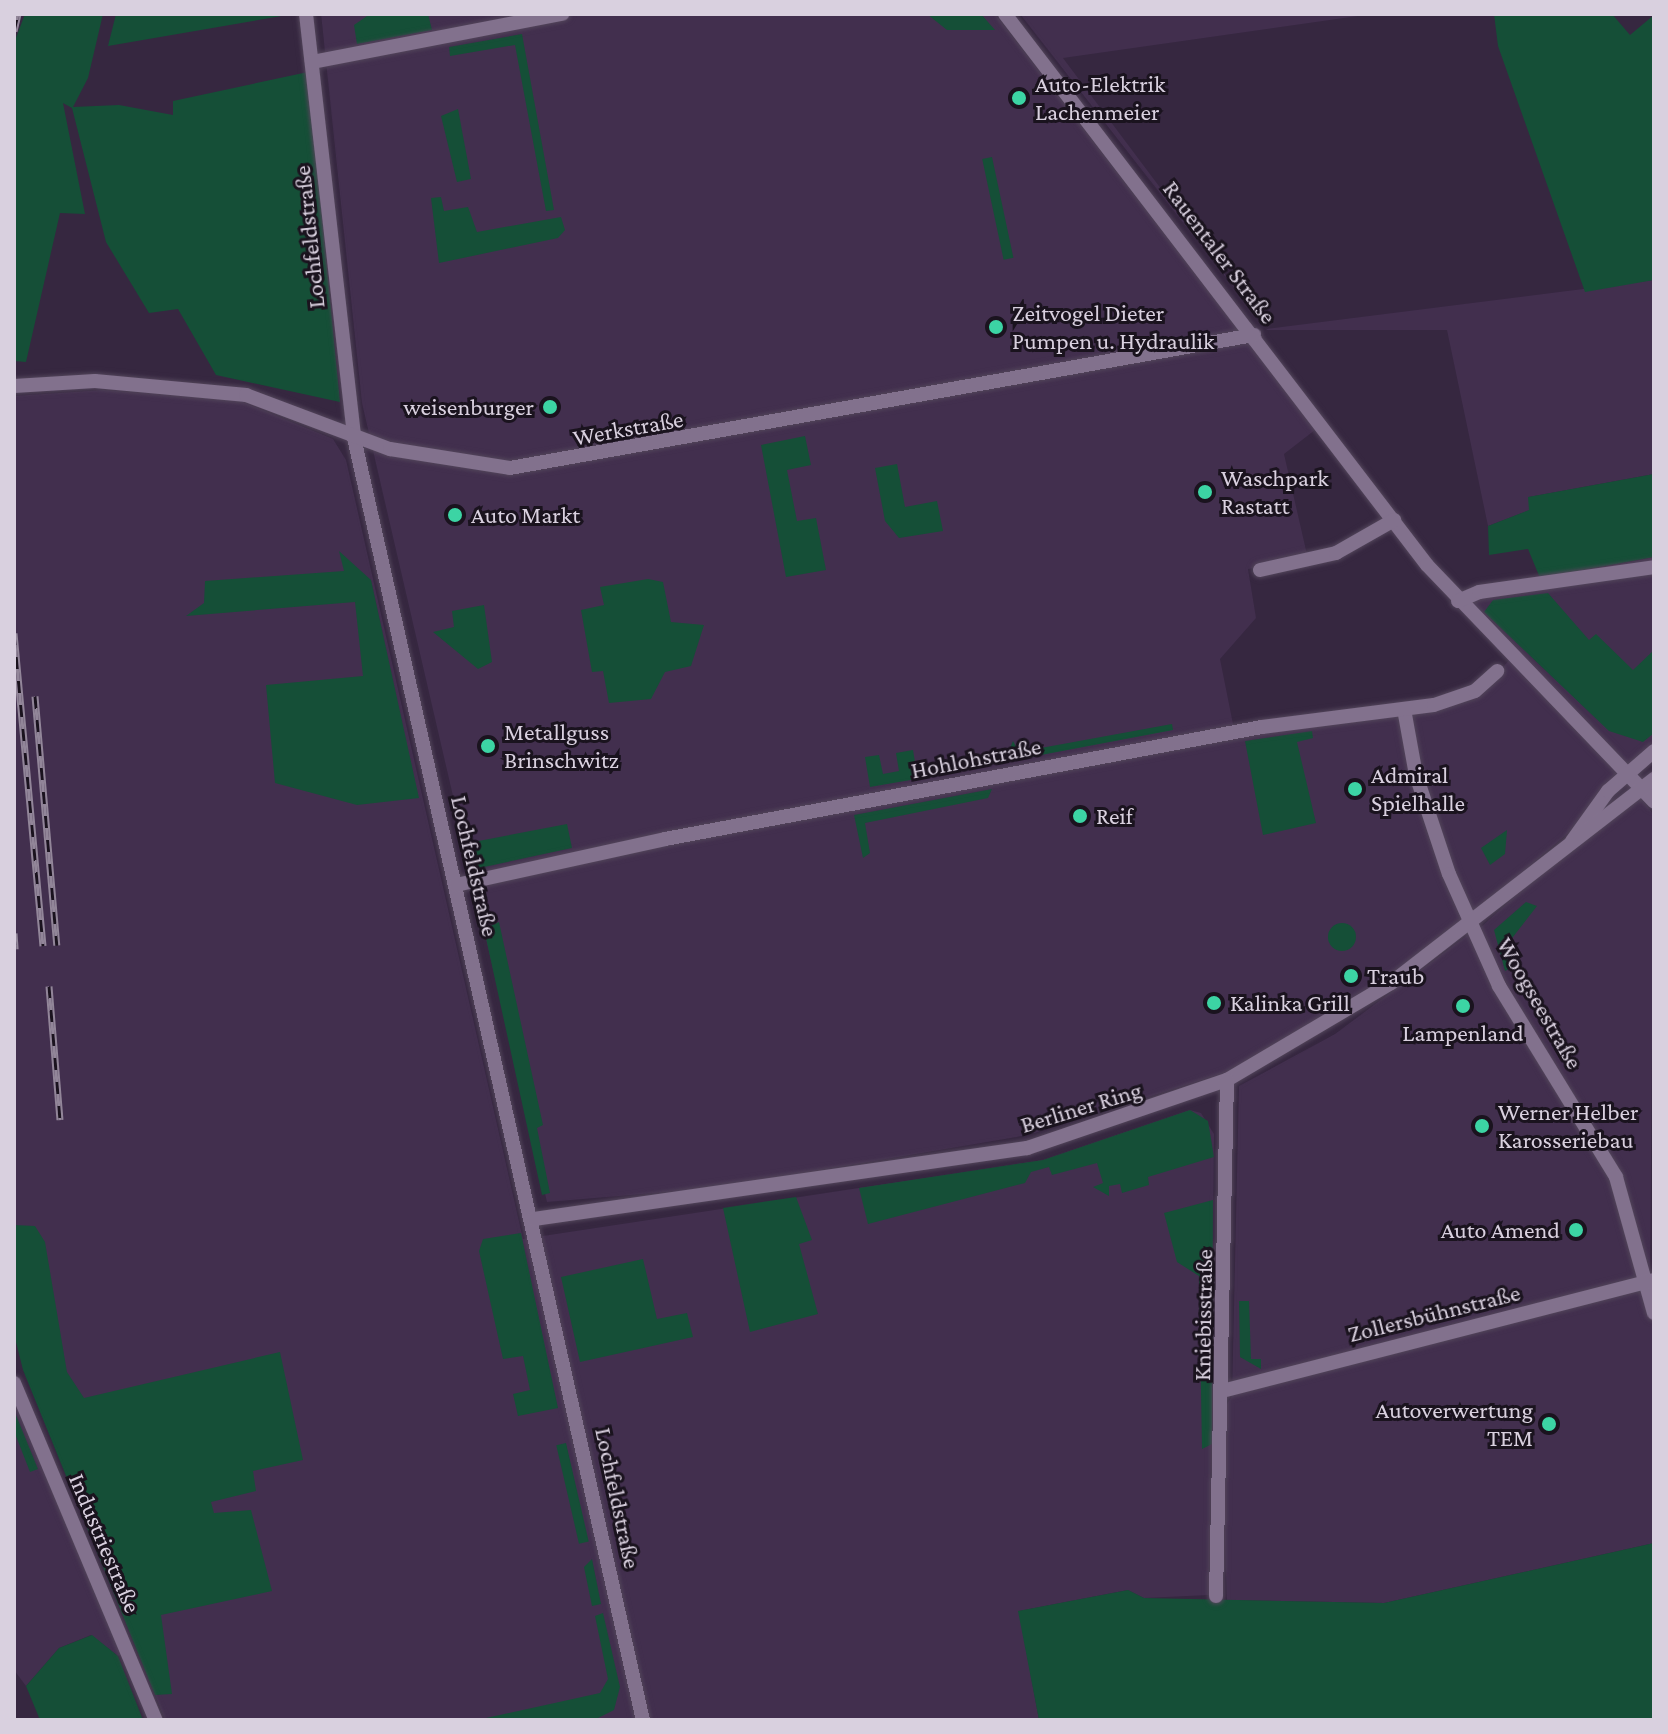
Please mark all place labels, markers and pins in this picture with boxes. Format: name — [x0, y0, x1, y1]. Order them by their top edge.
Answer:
place label: Auto-Elektrik Lachenmeier — [1035, 70, 1165, 126]
marker: Auto-Elektrik Lachenmeier — [1010, 89, 1028, 107]
place label: Zeitvogel Dieter Pumpen u. Hydraulik — [1012, 299, 1214, 355]
marker: Zeitvogel Dieter Pumpen u. Hydraulik — [987, 318, 1005, 336]
place label: weisenburger — [403, 393, 534, 421]
marker: weisenburger — [541, 398, 559, 416]
place label: Waschpark Rastatt — [1221, 464, 1329, 520]
marker: Waschpark Rastatt — [1196, 483, 1214, 501]
place label: Auto Markt — [471, 501, 580, 529]
marker: Auto Markt — [446, 506, 464, 524]
place label: Metallguss Brinschwitz — [504, 718, 619, 774]
marker: Metallguss Brinschwitz — [479, 737, 497, 755]
place label: Admiral Spielhalle — [1371, 761, 1465, 817]
marker: Admiral Spielhalle — [1346, 780, 1364, 798]
place label: Reif — [1096, 802, 1133, 830]
marker: Reif — [1071, 807, 1089, 825]
place label: Traub — [1367, 962, 1424, 990]
marker: Traub — [1342, 967, 1360, 985]
place label: Kalinka Grill — [1230, 989, 1350, 1017]
marker: Kalinka Grill — [1205, 994, 1223, 1012]
marker: Lampenland — [1454, 997, 1472, 1015]
place label: Lampenland — [1402, 1019, 1524, 1047]
place label: Werner Helber Karosseriebau — [1498, 1098, 1639, 1154]
marker: Werner Helber Karosseriebau — [1473, 1117, 1491, 1135]
place label: Auto Amend — [1441, 1216, 1560, 1244]
marker: Auto Amend — [1567, 1221, 1585, 1239]
place label: Autoverwertung TEM — [1376, 1396, 1533, 1452]
marker: Autoverwertung TEM — [1540, 1415, 1558, 1433]

